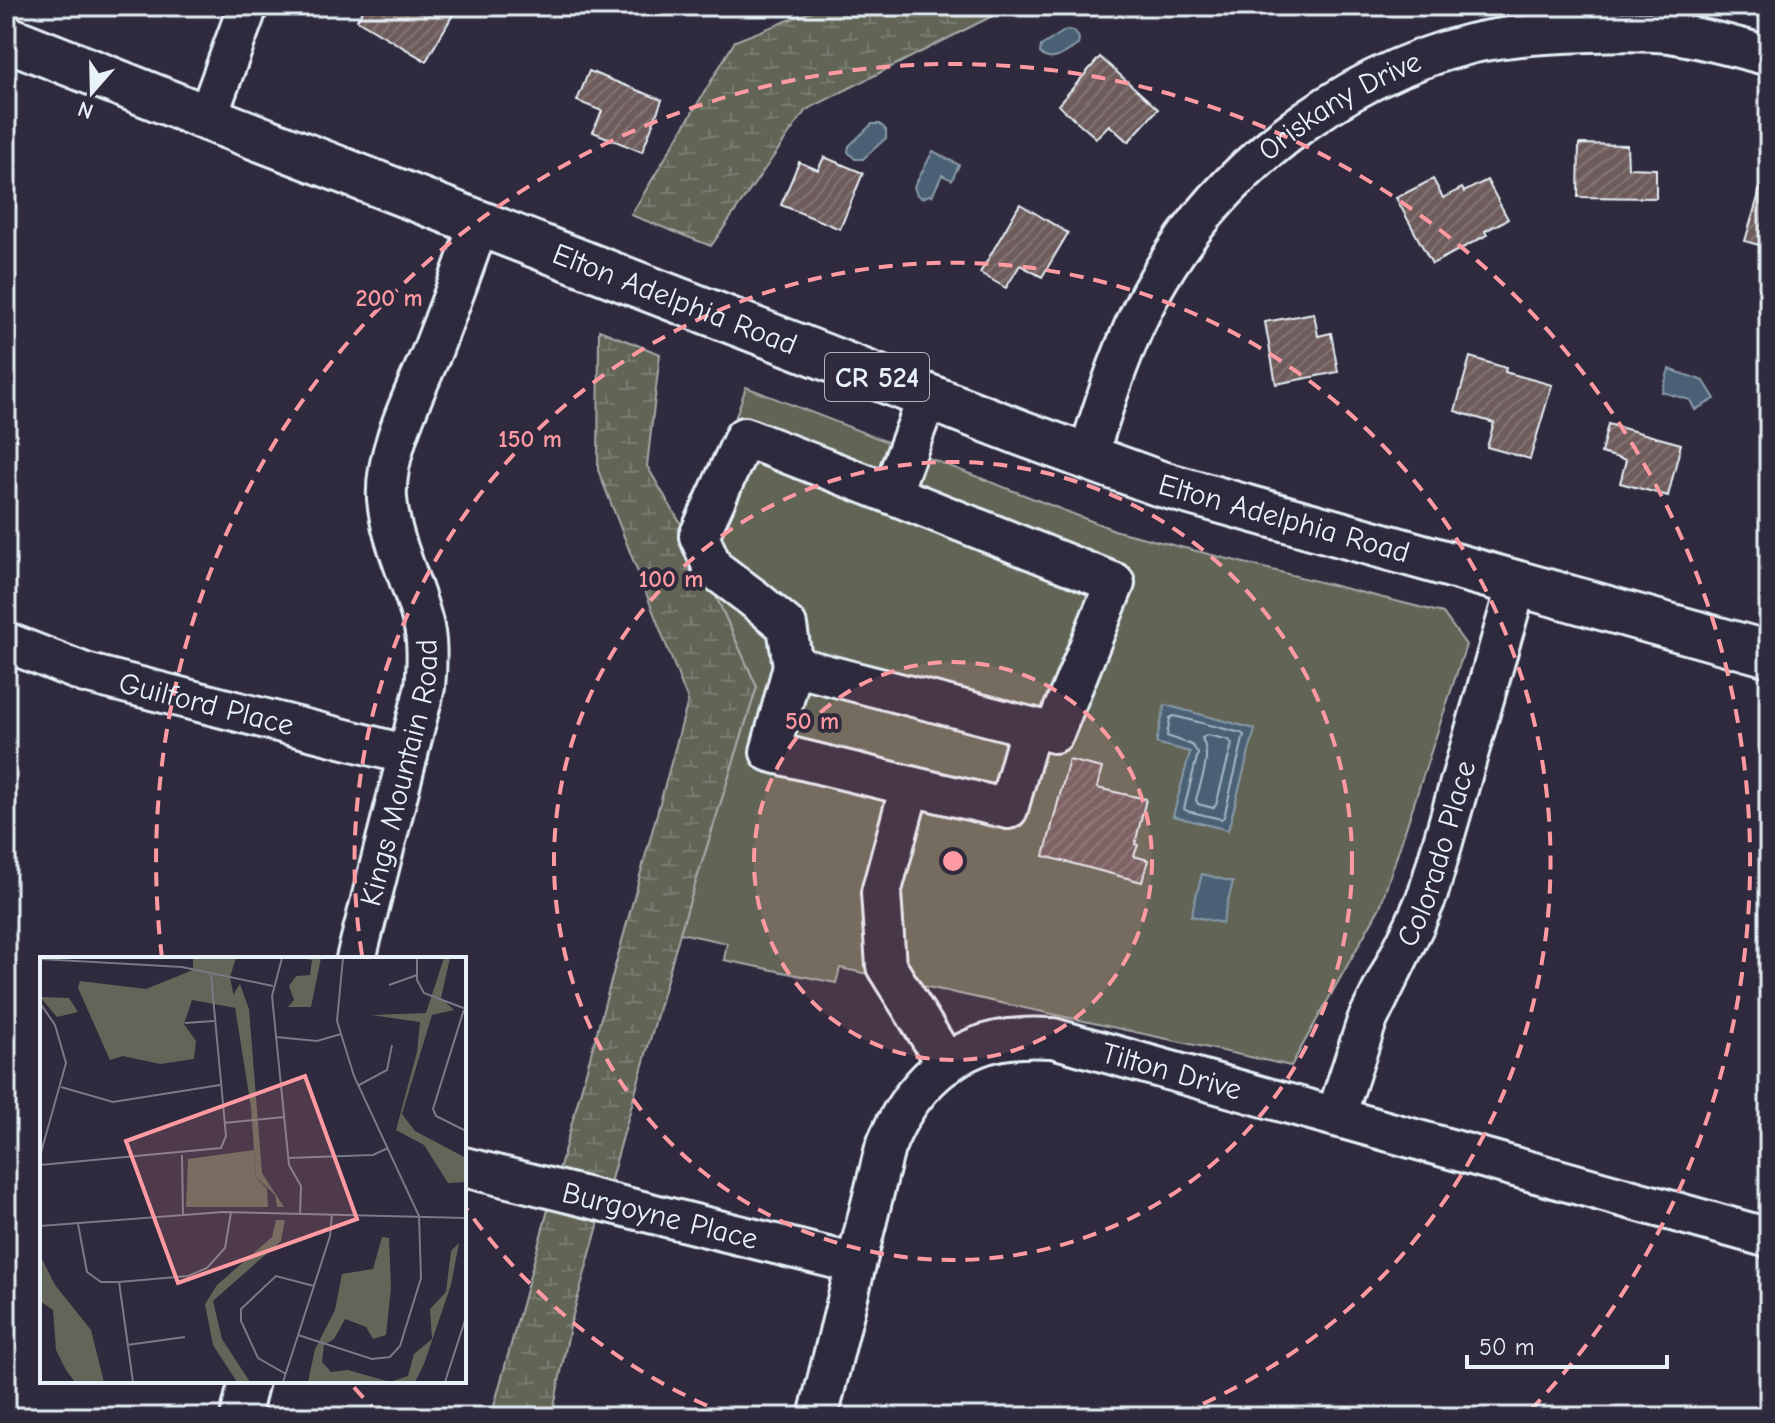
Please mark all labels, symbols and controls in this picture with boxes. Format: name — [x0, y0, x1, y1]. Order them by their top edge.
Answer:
street label: Oriskany Drive — [1251, 44, 1426, 168]
north arrow — [52, 52, 132, 132]
text: N — [74, 95, 97, 125]
street label: Elton Adelphia Road — [548, 236, 802, 362]
text: 200 m — [355, 284, 423, 312]
road number: CR 524 — [825, 353, 929, 401]
text: 150 m — [498, 425, 562, 453]
street label: Elton Adelphia Road — [1155, 467, 1413, 571]
text: 100 m — [639, 565, 703, 593]
street label: Kings Mountain Road — [353, 638, 445, 910]
street label: Guilford Place — [115, 665, 297, 743]
text: 50 m — [785, 707, 839, 735]
street label: Colorado Place — [1390, 757, 1483, 953]
centre of rings — [939, 847, 967, 875]
inset map — [40, 957, 466, 1383]
street label: Tilton Drive — [1097, 1035, 1245, 1108]
street label: Burgoyne Place — [559, 1175, 761, 1257]
scale bar — [1467, 1319, 1667, 1369]
text: 50 m — [1479, 1333, 1535, 1361]

